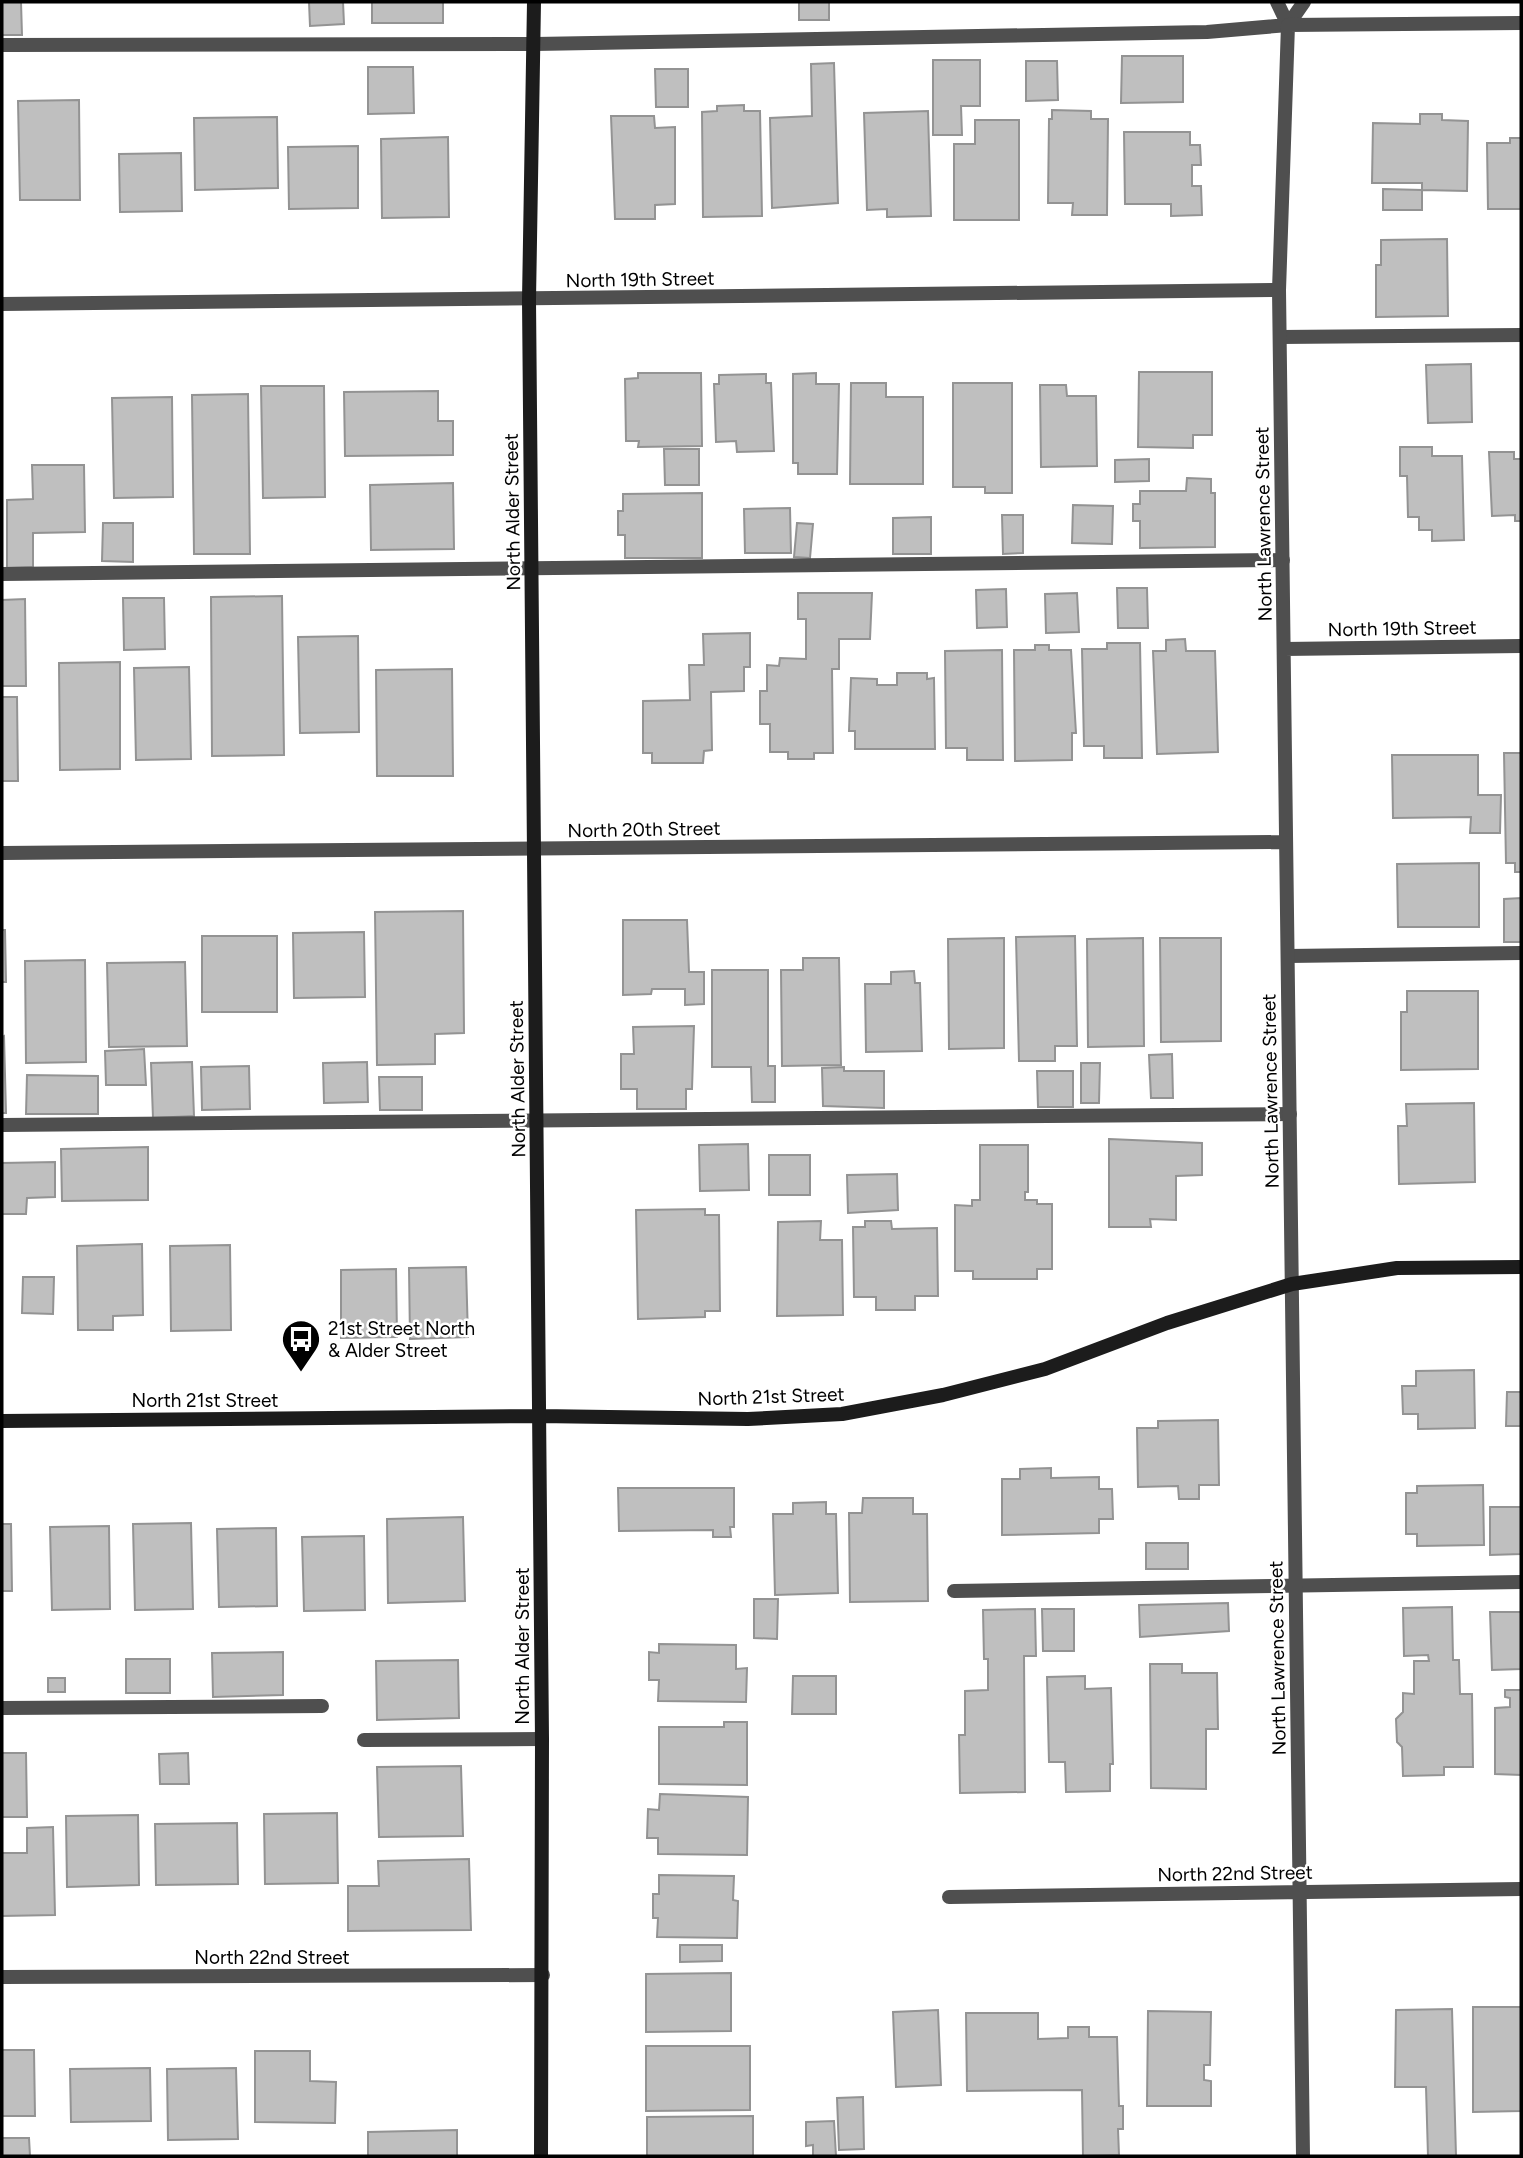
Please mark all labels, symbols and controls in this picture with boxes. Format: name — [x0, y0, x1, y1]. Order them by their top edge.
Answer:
street label: North 19th Street — [565, 267, 715, 292]
street label: North Lawrence Street — [1250, 426, 1277, 622]
street label: North Alder Street — [500, 433, 525, 591]
street label: North 19th Street — [1327, 616, 1477, 641]
street label: North 20th Street — [567, 817, 721, 842]
street label: North Lawrence Street — [1257, 993, 1284, 1189]
street label: North Alder Street — [505, 1000, 530, 1158]
place label: 21st Street North & Alder Street — [328, 1317, 475, 1362]
bus stop icon: 21st Street North & Alder Street — [280, 1318, 322, 1373]
street label: North 21st Street — [697, 1382, 845, 1411]
street label: North 21st Street — [131, 1389, 279, 1412]
street label: North Lawrence Street — [1264, 1560, 1291, 1756]
street label: North Alder Street — [511, 1567, 534, 1725]
street label: North 22nd Street — [1157, 1861, 1313, 1886]
street label: North 22nd Street — [194, 1946, 350, 1969]

